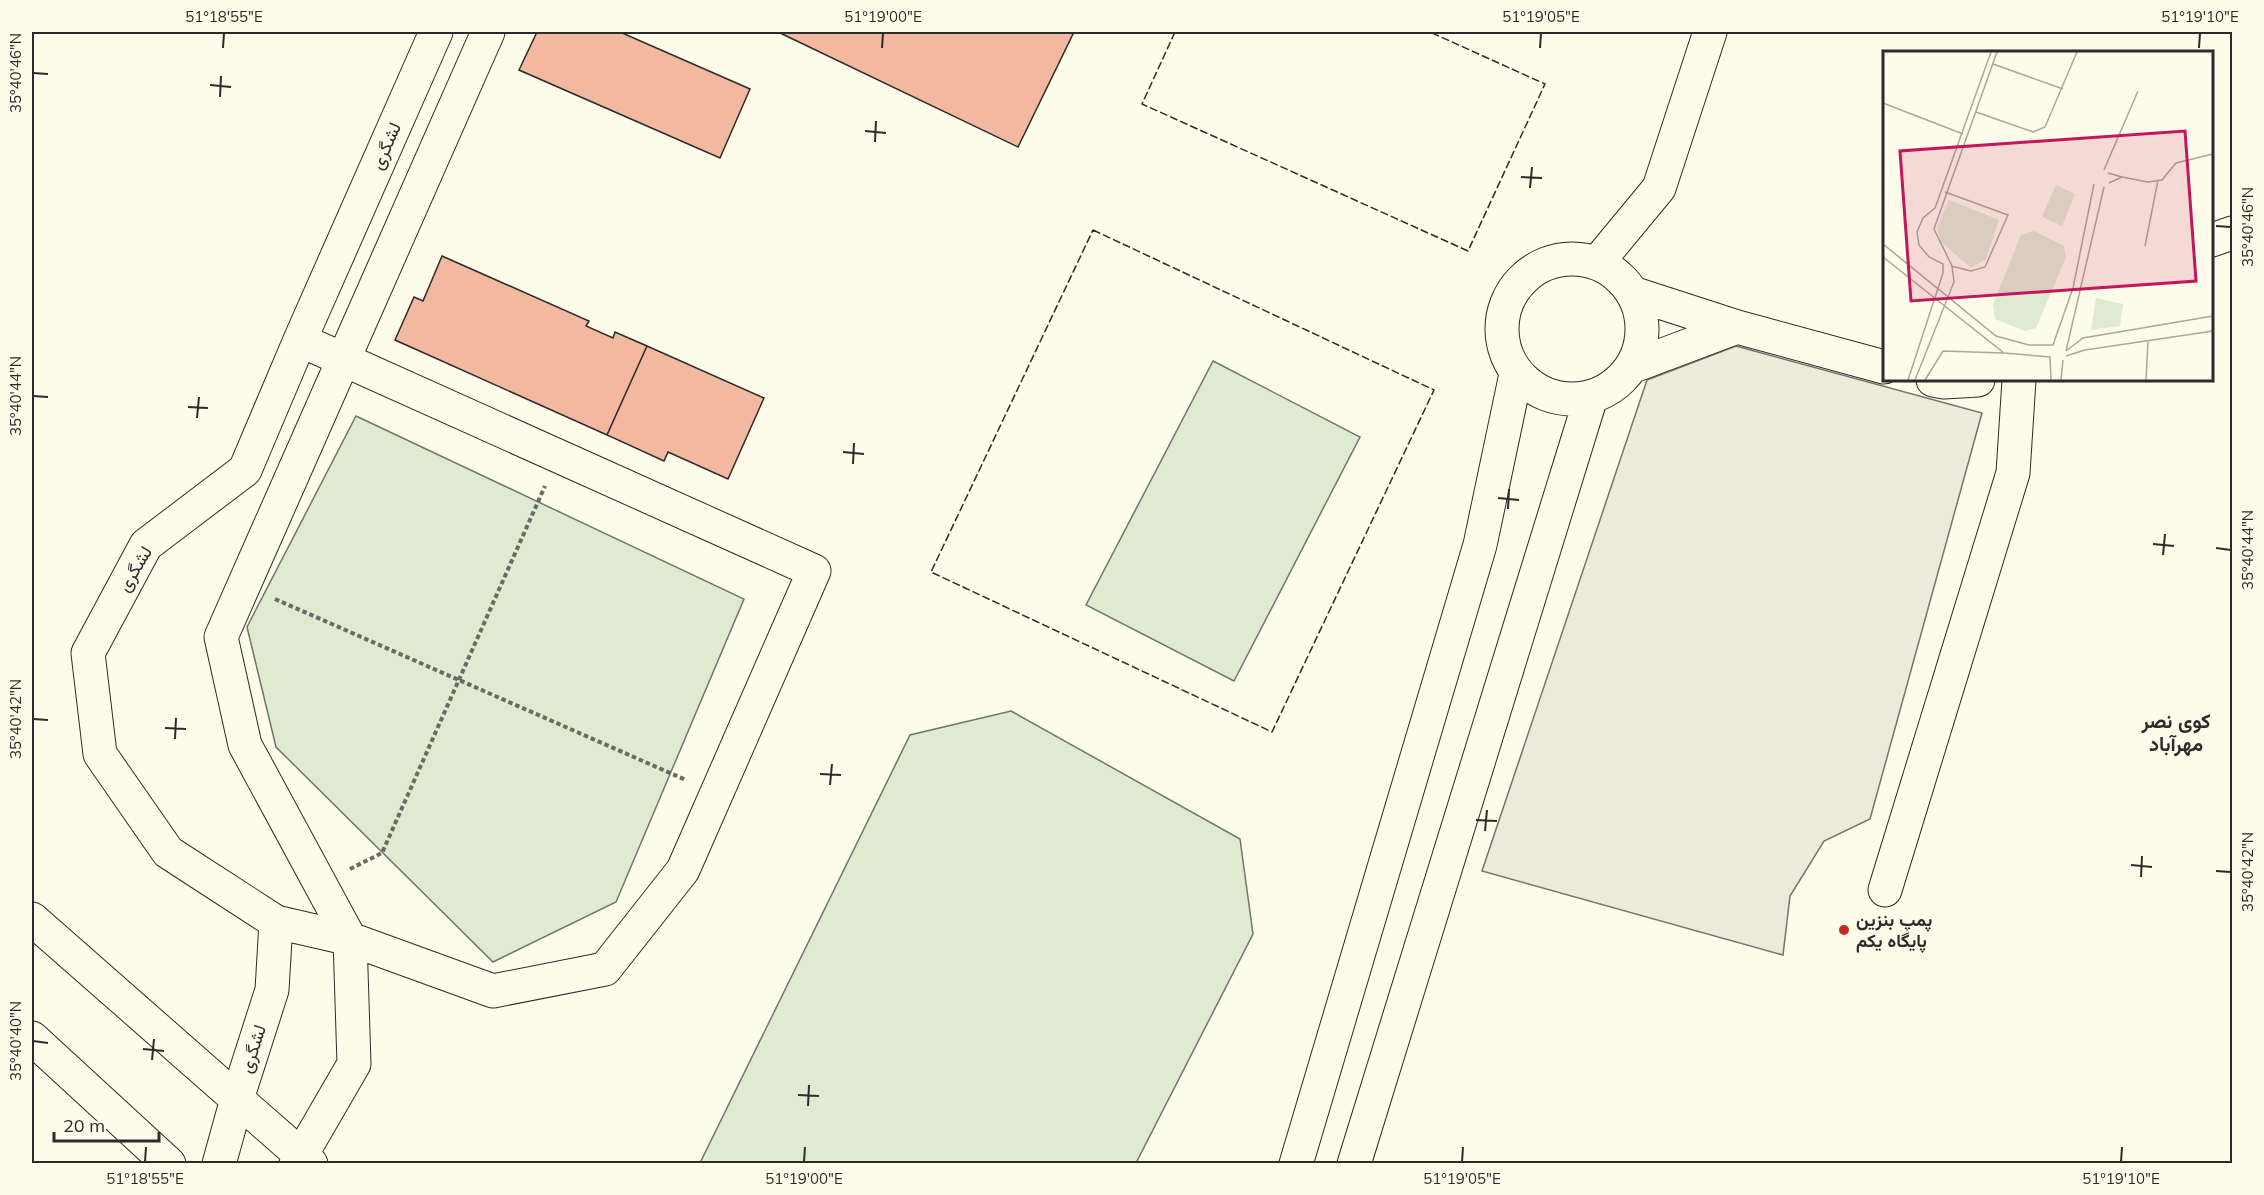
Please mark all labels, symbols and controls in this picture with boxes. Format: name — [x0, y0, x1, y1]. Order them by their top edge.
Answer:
text: 51°18'55"E — [185, 7, 263, 26]
text: 51°19'00"E — [844, 7, 922, 26]
text: 51°19'05"E — [1502, 7, 1580, 26]
text: 51°19'10"E — [2161, 7, 2239, 26]
text: 35°40'46"N — [6, 33, 25, 113]
inset map — [1883, 51, 2213, 381]
street label: لشگری — [365, 119, 406, 173]
text: 35°40'46"N — [2238, 187, 2257, 267]
text: 35°40'44"N — [6, 356, 25, 436]
text: 35°40'44"N — [2238, 510, 2257, 590]
street label: لشگری — [112, 542, 157, 596]
text: 35°40'42"N — [6, 679, 25, 759]
district label: کوی نصر مهرآباد — [2140, 708, 2211, 757]
text: 35°40'42"N — [2238, 832, 2257, 912]
place label: پمپ بنزين پايگاه يكم — [1856, 908, 1932, 953]
marker: پمپ بنزين پايگاه يكم — [1837, 923, 1851, 937]
text: 35°40'40"N — [6, 1001, 25, 1081]
street label: لشگری — [234, 1022, 271, 1076]
scale bar — [54, 1105, 159, 1143]
text: 20 m — [63, 1114, 105, 1137]
text: 51°18'55"E — [106, 1169, 184, 1188]
text: 51°19'00"E — [765, 1169, 843, 1188]
text: 51°19'05"E — [1423, 1169, 1501, 1188]
text: 51°19'10"E — [2082, 1169, 2160, 1188]

